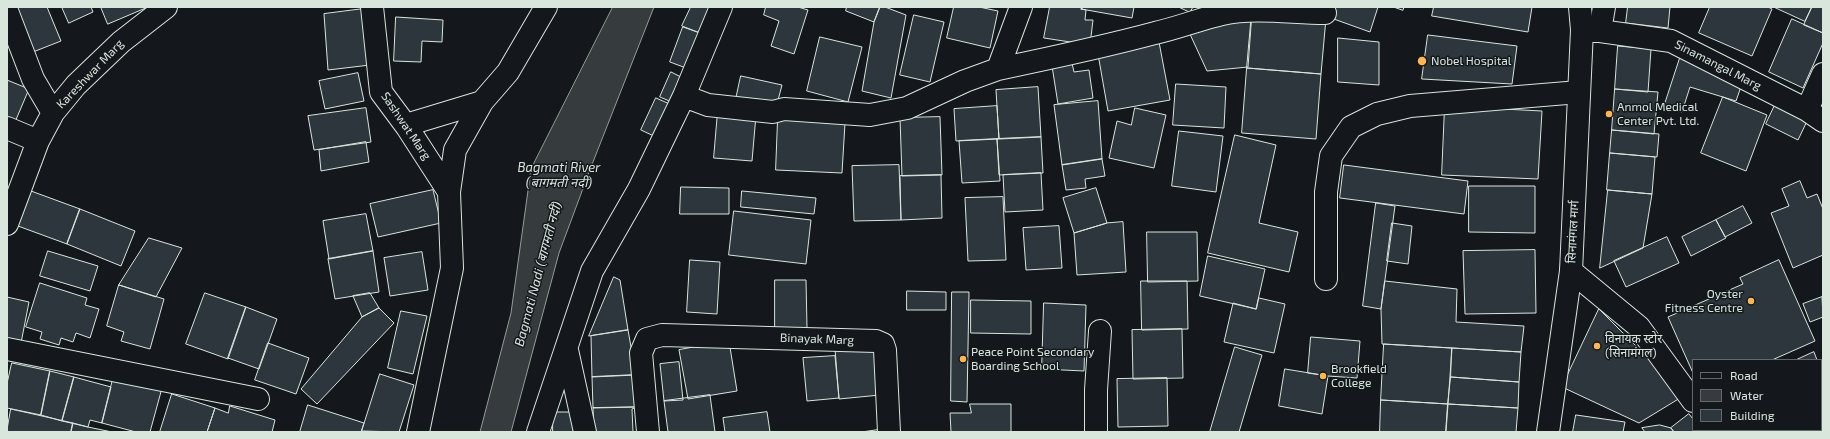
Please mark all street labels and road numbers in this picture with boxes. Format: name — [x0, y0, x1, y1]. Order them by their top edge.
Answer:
street label: Kareshwar Marg — [53, 37, 127, 111]
street label: Sinamangal Marg — [1672, 37, 1764, 93]
street label: Sashwat Marg — [378, 89, 434, 163]
street label: सिनामंगल मार्ग — [1564, 200, 1582, 264]
street label: Binayak Marg — [780, 331, 854, 347]

